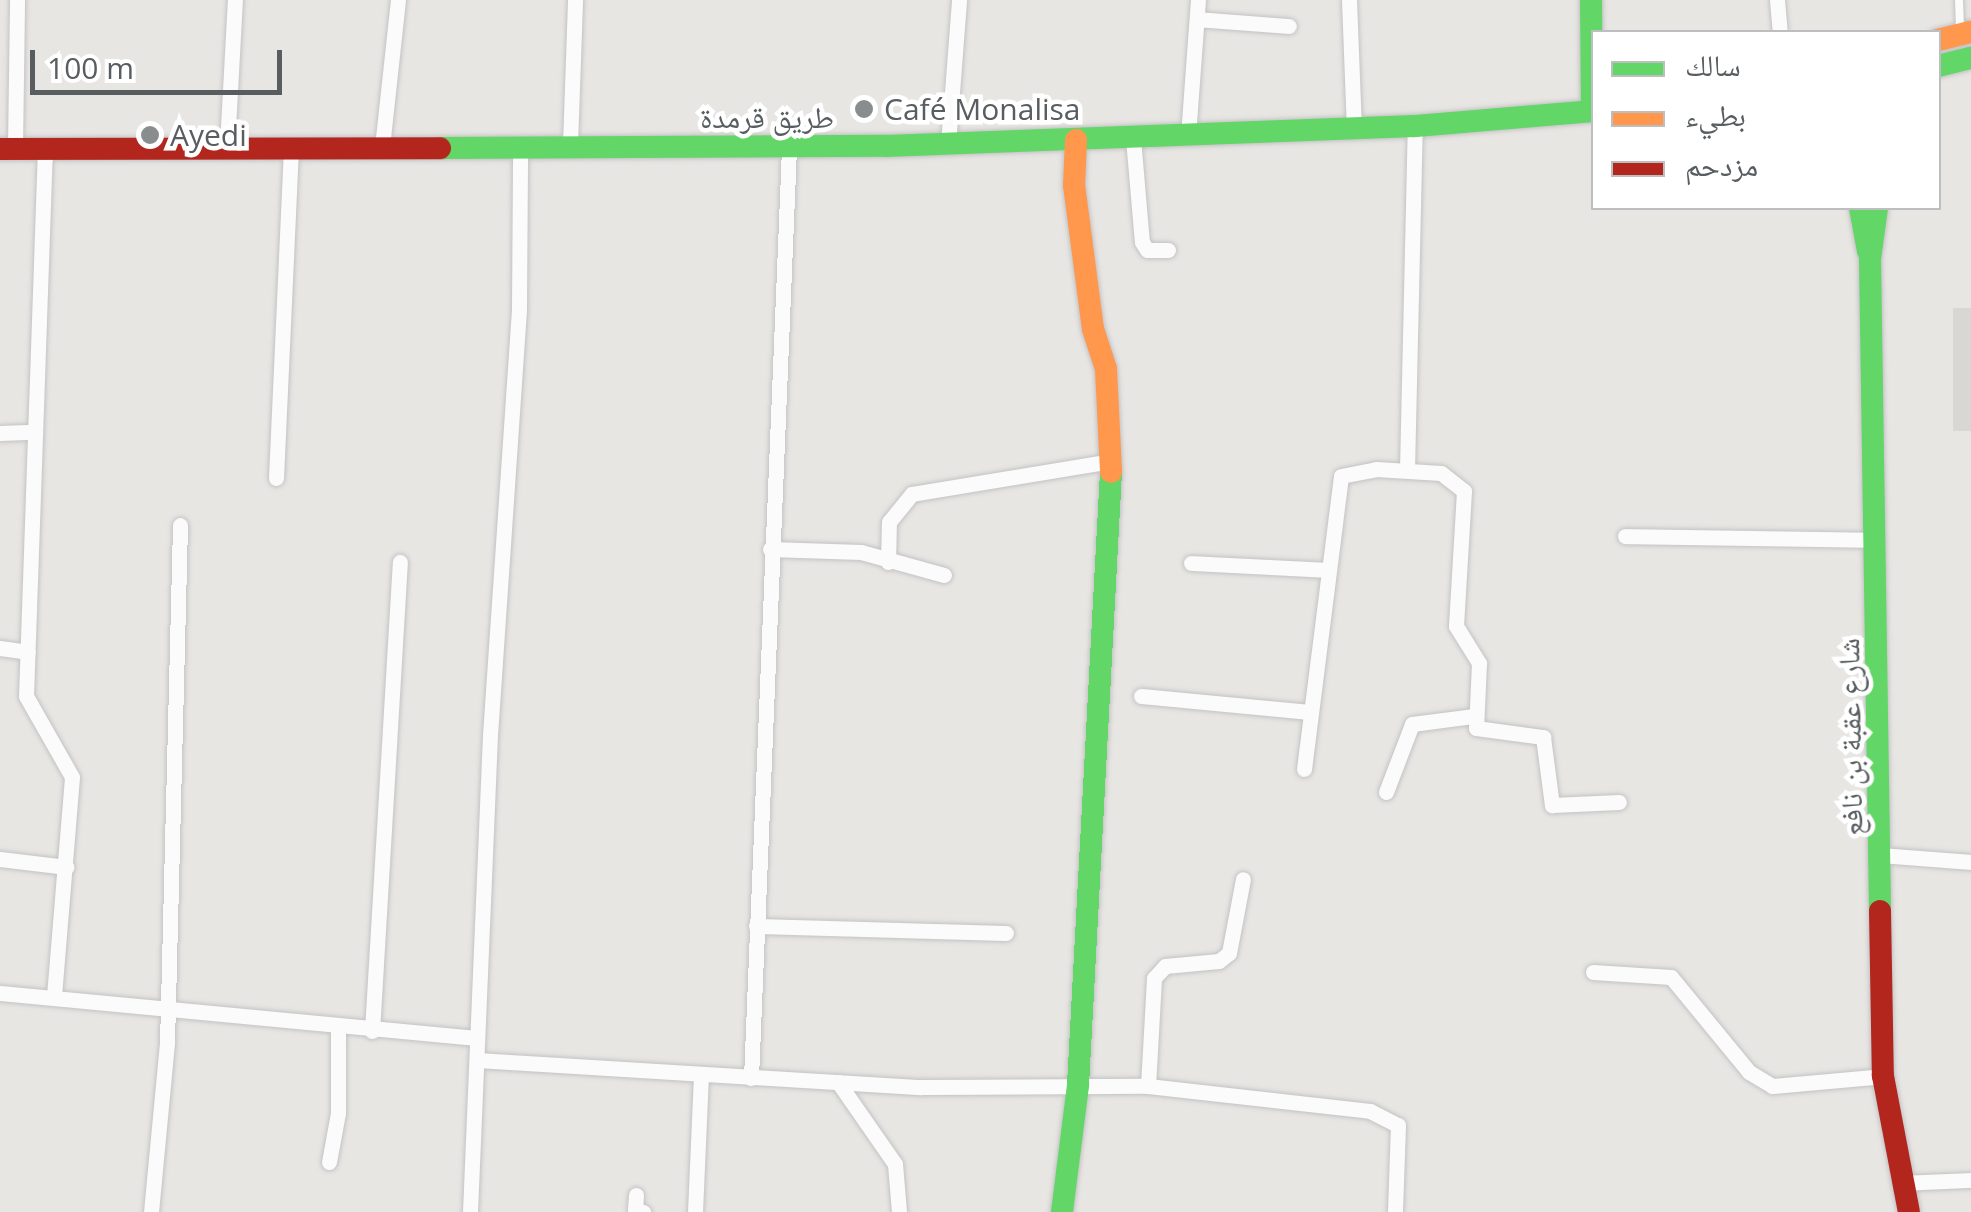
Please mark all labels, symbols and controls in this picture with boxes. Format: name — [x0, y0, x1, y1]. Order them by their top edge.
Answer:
scale bar — [35, 30, 288, 92]
legend — [1591, 30, 1941, 210]
text: سالك — [1685, 44, 1741, 85]
text: 100 m — [47, 47, 134, 88]
place label: Café Monalisa — [884, 91, 1081, 127]
text: بطيء — [1685, 94, 1746, 135]
marker: Café Monalisa — [853, 98, 875, 120]
street label: طريق قرمدة — [700, 99, 834, 135]
place label: Ayedi — [170, 117, 247, 153]
marker: Ayedi — [139, 124, 161, 146]
text: مزدحم — [1685, 144, 1758, 185]
street label: شارع عقبة بن نافع — [1830, 638, 1870, 836]

